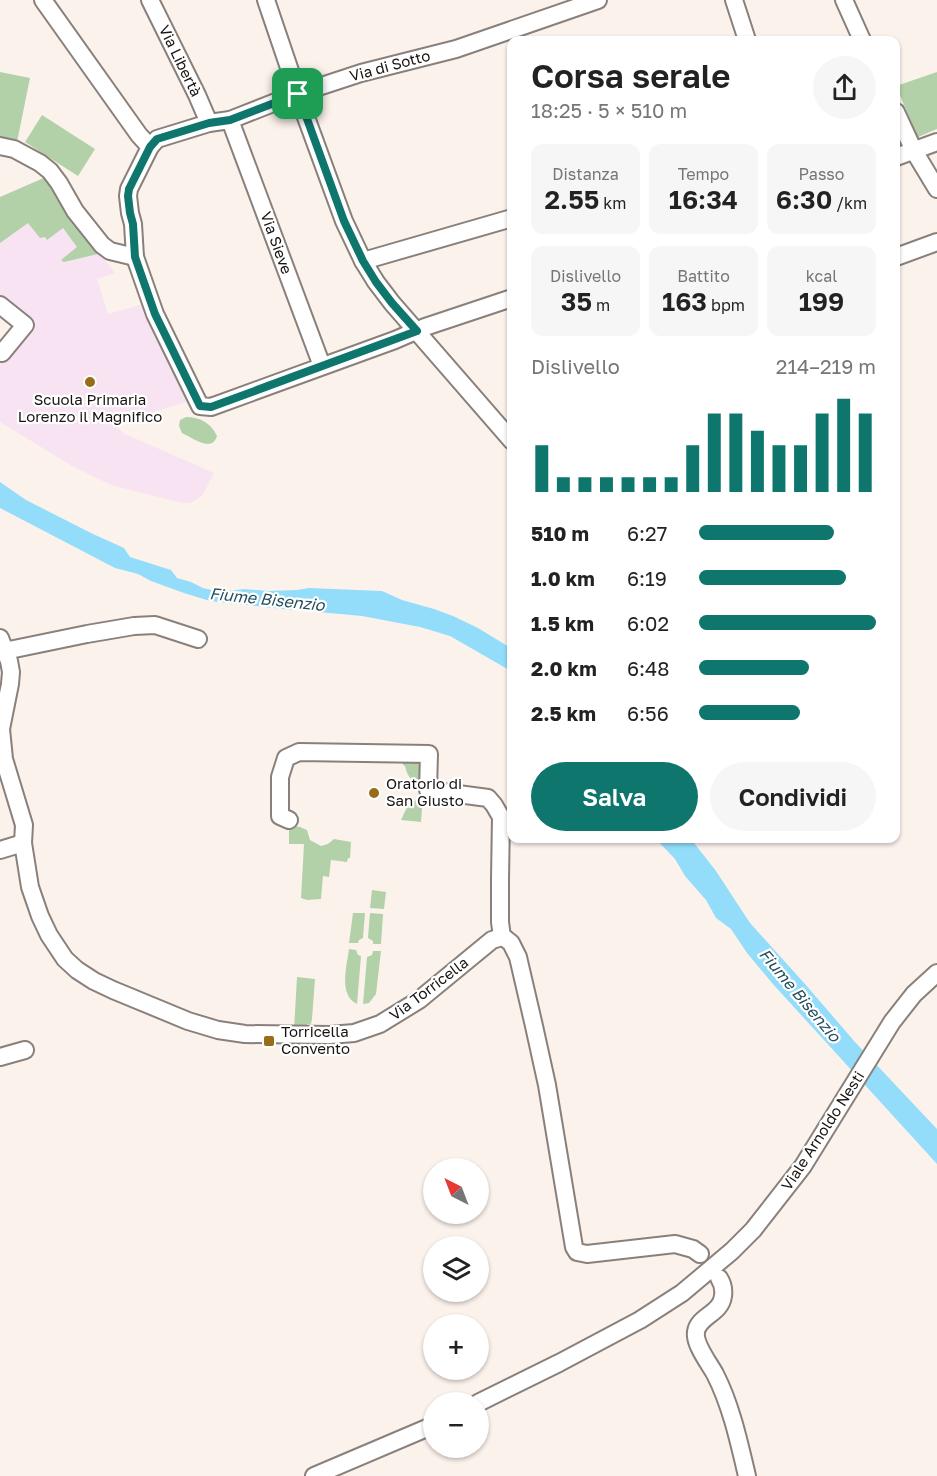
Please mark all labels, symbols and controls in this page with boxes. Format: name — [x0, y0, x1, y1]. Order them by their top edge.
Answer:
street label: Via Libertà — [156, 22, 206, 99]
street label: Via di Sotto — [347, 46, 432, 84]
text: Corsa serale — [531, 56, 730, 95]
button: share — [813, 56, 876, 119]
pin — [272, 68, 323, 119]
icon: arrive — [281, 77, 314, 110]
text: 18:25 · 5 × 510 m — [531, 98, 687, 122]
text: Distanza — [552, 164, 619, 184]
text: Tempo — [678, 164, 729, 184]
text: Passo — [799, 164, 844, 184]
text: 2.55 — [545, 184, 599, 215]
text: 16:34 — [669, 184, 738, 215]
text: 6:30 — [776, 184, 832, 215]
text: km — [599, 193, 627, 213]
text: /km — [832, 193, 867, 213]
street label: Via Sieve — [257, 209, 297, 277]
text: Dislivello — [550, 266, 621, 286]
text: Battito — [677, 266, 730, 286]
text: kcal — [806, 266, 837, 286]
text: 35 — [561, 286, 592, 317]
text: 163 — [662, 286, 707, 317]
text: 199 — [799, 286, 844, 317]
text: m — [592, 295, 610, 315]
text: bpm — [707, 295, 745, 315]
text: Dislivello — [531, 354, 620, 378]
text: 214–219 m — [776, 354, 876, 378]
marker: Scuola Primaria Lorenzo il Magnifico — [83, 375, 97, 389]
place label: Scuola Primaria Lorenzo il Magnifico — [18, 390, 162, 425]
text: 510 m — [531, 521, 589, 545]
text: 6:27 — [627, 521, 667, 545]
text: 1.0 km — [531, 566, 595, 590]
text: 6:19 — [627, 566, 667, 590]
water label: Fiume Bisenzio — [208, 583, 327, 615]
text: 1.5 km — [531, 611, 594, 635]
text: 6:02 — [627, 611, 669, 635]
text: 2.0 km — [531, 656, 597, 680]
text: 6:48 — [627, 656, 670, 680]
text: 2.5 km — [531, 701, 596, 725]
text: 6:56 — [627, 701, 669, 725]
button: Salva — [531, 762, 698, 831]
button: Condividi — [710, 762, 876, 831]
place label: Oratorio di San Giusto — [386, 774, 464, 809]
marker: Oratorio di San Giusto — [367, 786, 381, 800]
water label: Fiume Bisenzio — [755, 944, 846, 1047]
street label: Via Torricella — [385, 953, 471, 1024]
place label: Torricella Convento — [281, 1022, 350, 1057]
marker: Torricella Convento — [262, 1034, 276, 1048]
street label: Viale Arnoldo Nesti — [777, 1067, 867, 1193]
north arrow — [423, 1158, 489, 1224]
map controls — [423, 1158, 489, 1458]
button: layers — [423, 1236, 489, 1302]
button: + — [423, 1314, 489, 1380]
button: − — [423, 1392, 489, 1458]

